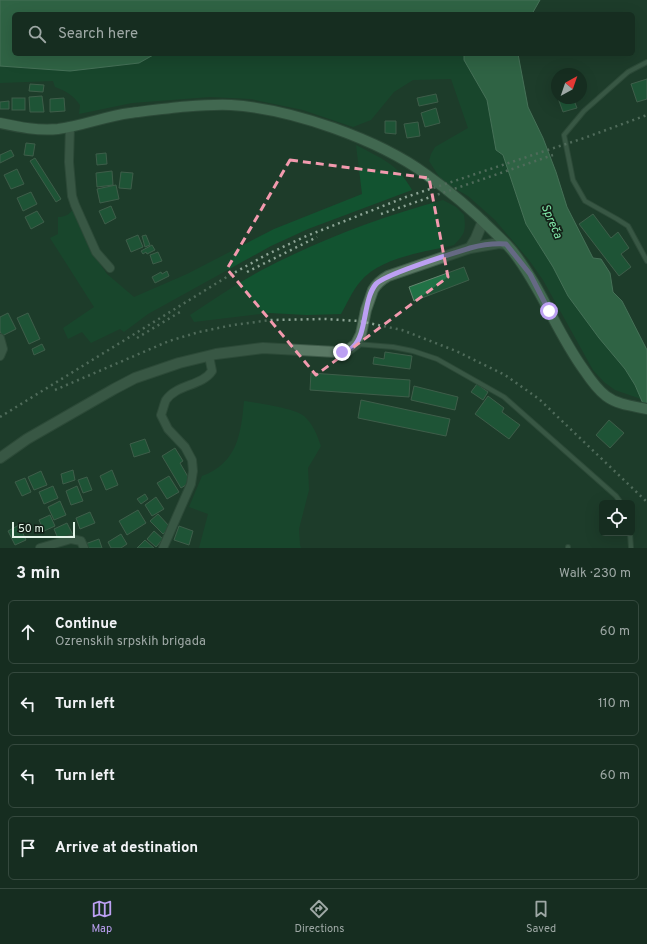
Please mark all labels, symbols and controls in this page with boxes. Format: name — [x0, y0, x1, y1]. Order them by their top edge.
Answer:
search box — [12, 12, 635, 56]
icon: search — [26, 23, 48, 45]
text: Search here — [58, 25, 138, 44]
north arrow — [551, 68, 587, 104]
water label: Spreča — [537, 202, 566, 242]
route start — [540, 302, 558, 320]
route end — [333, 343, 351, 361]
map controls — [599, 500, 635, 536]
button: locate — [599, 500, 635, 536]
scale bar — [12, 520, 75, 539]
text: 50 m — [18, 522, 44, 536]
text: 3 min — [16, 563, 60, 585]
text: Walk · 230 m — [559, 566, 631, 582]
text: Continue — [55, 615, 117, 634]
icon: ahead — [17, 621, 39, 643]
text: 60 m — [600, 624, 630, 640]
text: Ozrenskih srpskih brigada — [55, 634, 206, 650]
icon: left — [17, 693, 39, 715]
text: Turn left — [55, 695, 115, 714]
text: 110 m — [598, 696, 630, 712]
icon: left — [17, 765, 39, 787]
text: Turn left — [55, 767, 115, 786]
text: 60 m — [600, 768, 630, 784]
icon: arrive — [17, 837, 39, 859]
text: Arrive at destination — [55, 839, 198, 858]
tab: Map — [91, 898, 113, 936]
tab: Directions — [294, 898, 344, 936]
tab: Saved — [526, 898, 556, 936]

